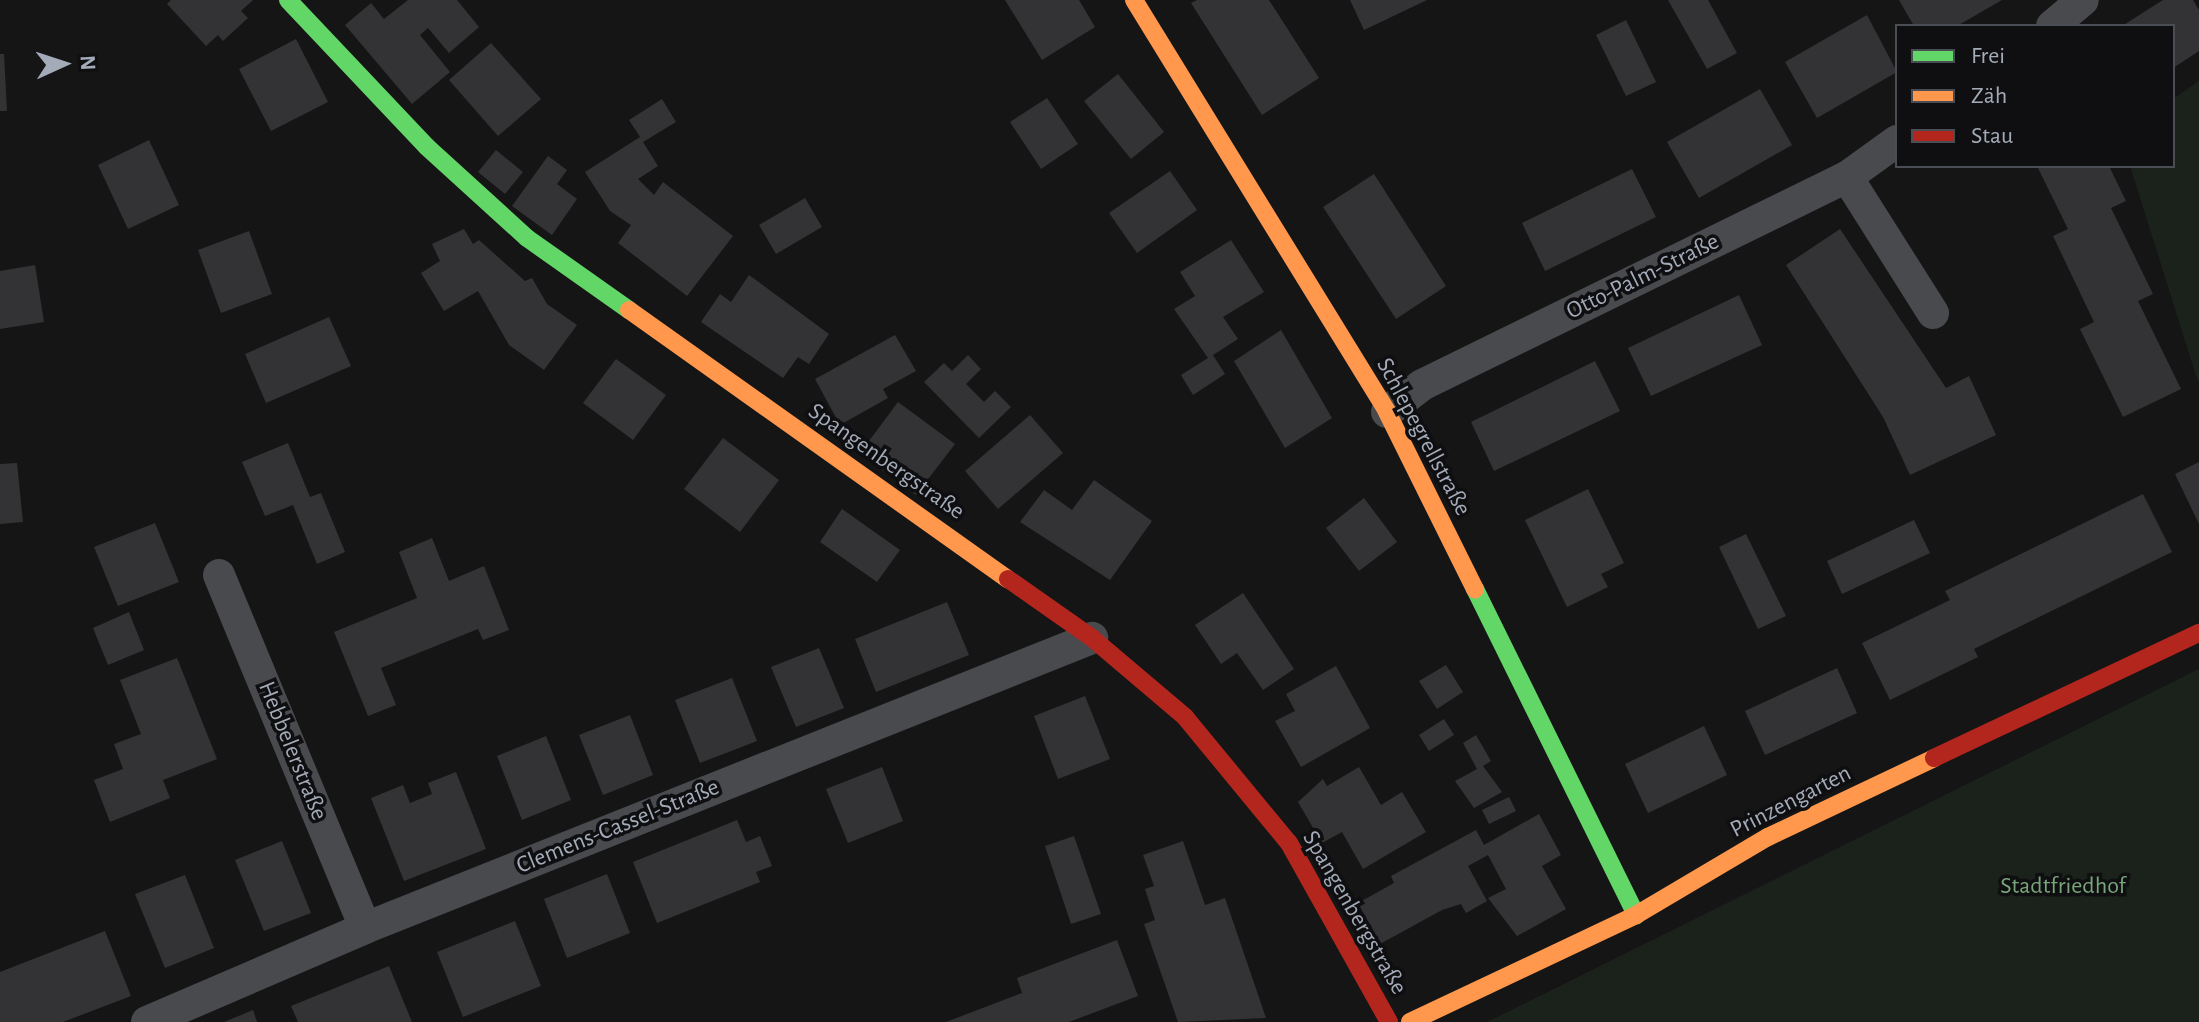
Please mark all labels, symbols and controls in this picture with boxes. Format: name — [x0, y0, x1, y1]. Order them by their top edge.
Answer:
north arrow — [24, 24, 104, 104]
legend — [1895, 24, 2175, 168]
text: Frei — [1971, 44, 2005, 68]
text: N — [77, 55, 99, 71]
text: Zäh — [1971, 84, 2007, 108]
text: Stau — [1971, 124, 2013, 148]
street label: Otto-Palm-Straße — [1562, 228, 1724, 326]
street label: Schlepegrellstraße — [1369, 353, 1477, 521]
street label: Spangenbergstraße — [802, 397, 970, 527]
street label: Hebbelerstraße — [251, 677, 333, 825]
street label: Prinzengarten — [1726, 759, 1856, 845]
street label: Clemens-Cassel-Straße — [512, 773, 724, 881]
street label: Spangenbergstraße — [1295, 826, 1413, 1000]
park label: Stadtfriedhof — [2000, 873, 2126, 901]

